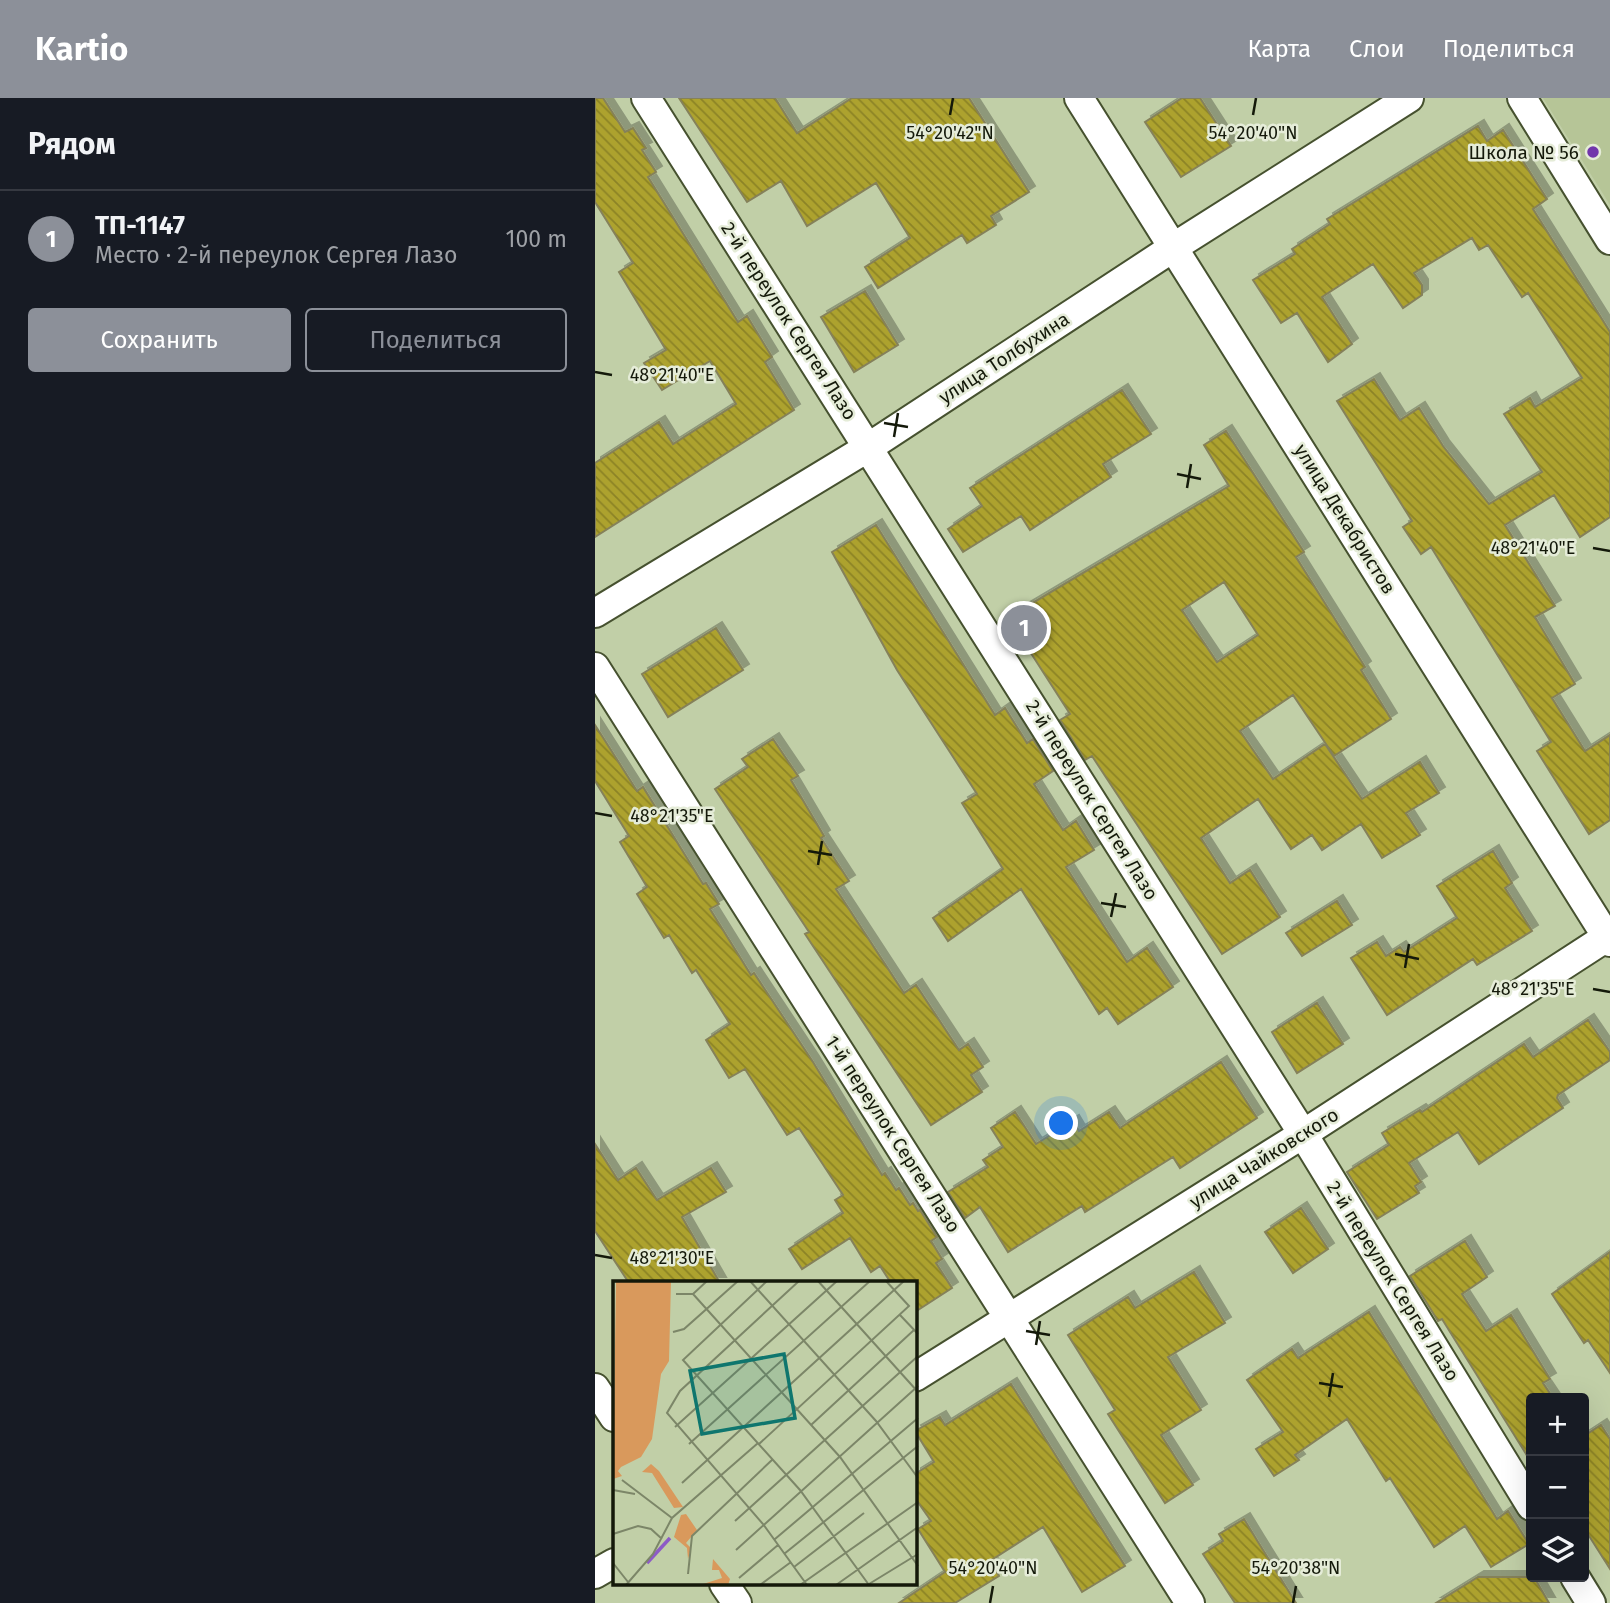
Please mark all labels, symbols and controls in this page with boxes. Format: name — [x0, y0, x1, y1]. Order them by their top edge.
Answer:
text: Kartio — [35, 29, 128, 69]
text: Карта — [1247, 35, 1311, 63]
text: Слои — [1349, 35, 1405, 63]
text: Поделиться — [1443, 35, 1575, 63]
text: 54°20'42"N — [906, 122, 994, 144]
text: 54°20'40"N — [1209, 122, 1297, 144]
text: Рядом — [28, 126, 116, 162]
place label: Школа № 56 — [1469, 141, 1579, 164]
marker: Школа № 56 — [1585, 144, 1601, 160]
text: ТП-1147 — [95, 210, 185, 241]
street label: 2-й переулок Сергея Лазо — [716, 218, 862, 424]
text: 1 — [46, 225, 56, 253]
text: 100 m — [506, 225, 567, 253]
text: Место · 2-й переулок Сергея Лазо — [95, 241, 457, 269]
street label: улица Толбухина — [934, 307, 1074, 409]
button: Сохранить — [28, 308, 291, 372]
button: Поделиться — [305, 308, 567, 372]
text: 48°21'40"E — [630, 364, 714, 386]
street label: улица Декабристов — [1290, 440, 1400, 598]
text: 48°21'40"E — [1491, 537, 1575, 559]
pin: 1 — [1001, 602, 1047, 654]
street label: 2-й переулок Сергея Лазо — [1021, 696, 1163, 904]
text: 48°21'35"E — [630, 805, 714, 827]
text: 48°21'35"E — [1491, 978, 1575, 1000]
street label: 1-й переулок Сергея Лазо — [821, 1031, 965, 1237]
street label: улица Чайковского — [1185, 1103, 1343, 1213]
your location — [1044, 1106, 1078, 1140]
street label: 2-й переулок Сергея Лазо — [1322, 1177, 1464, 1385]
text: 48°21'30"E — [630, 1247, 714, 1269]
inset map — [613, 1281, 917, 1586]
map controls — [1526, 1393, 1589, 1582]
button: + — [1526, 1393, 1589, 1456]
button: − — [1526, 1456, 1589, 1519]
button: layers — [1526, 1519, 1589, 1582]
text: 54°20'40"N — [949, 1557, 1037, 1579]
text: 54°20'38"N — [1252, 1557, 1340, 1579]

